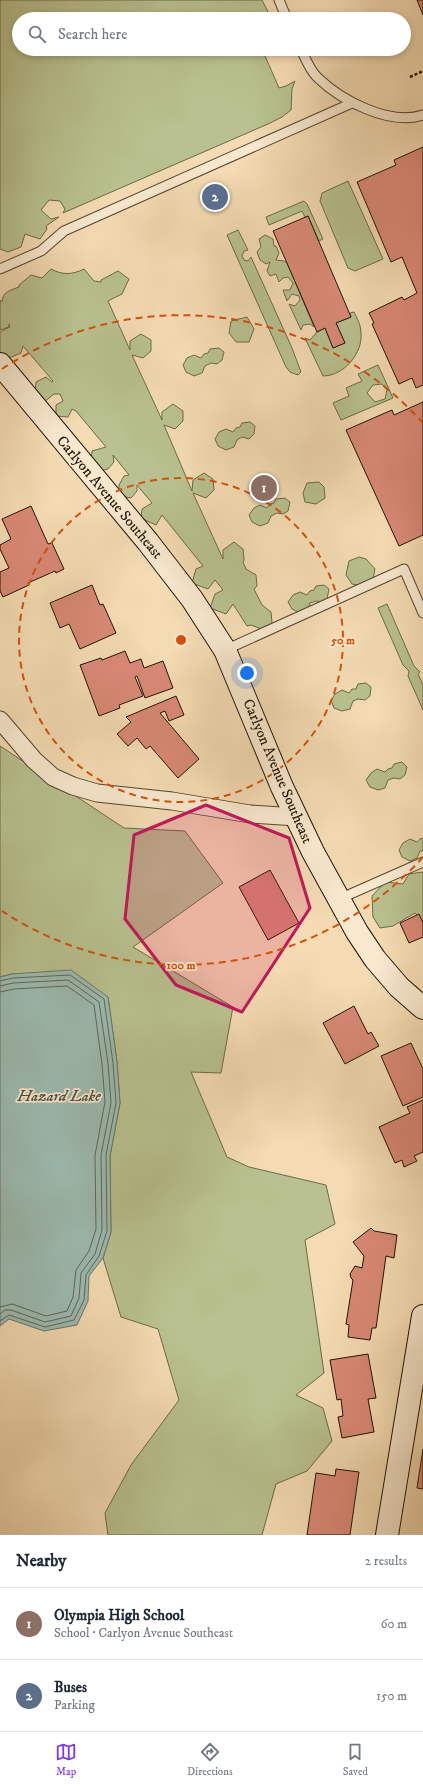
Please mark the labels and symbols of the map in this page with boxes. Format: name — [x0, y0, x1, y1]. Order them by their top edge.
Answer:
pin: 2 — [202, 182, 228, 212]
street label: Carlyon Avenue Southeast — [52, 432, 167, 563]
pin: 1 — [251, 473, 277, 503]
centre of rings — [174, 633, 188, 647]
text: 50 m — [330, 633, 355, 648]
your location — [237, 663, 257, 683]
street label: Carlyon Avenue Southeast — [238, 696, 317, 847]
text: 100 m — [167, 958, 195, 973]
water label: Hazard Lake — [16, 1086, 101, 1106]

